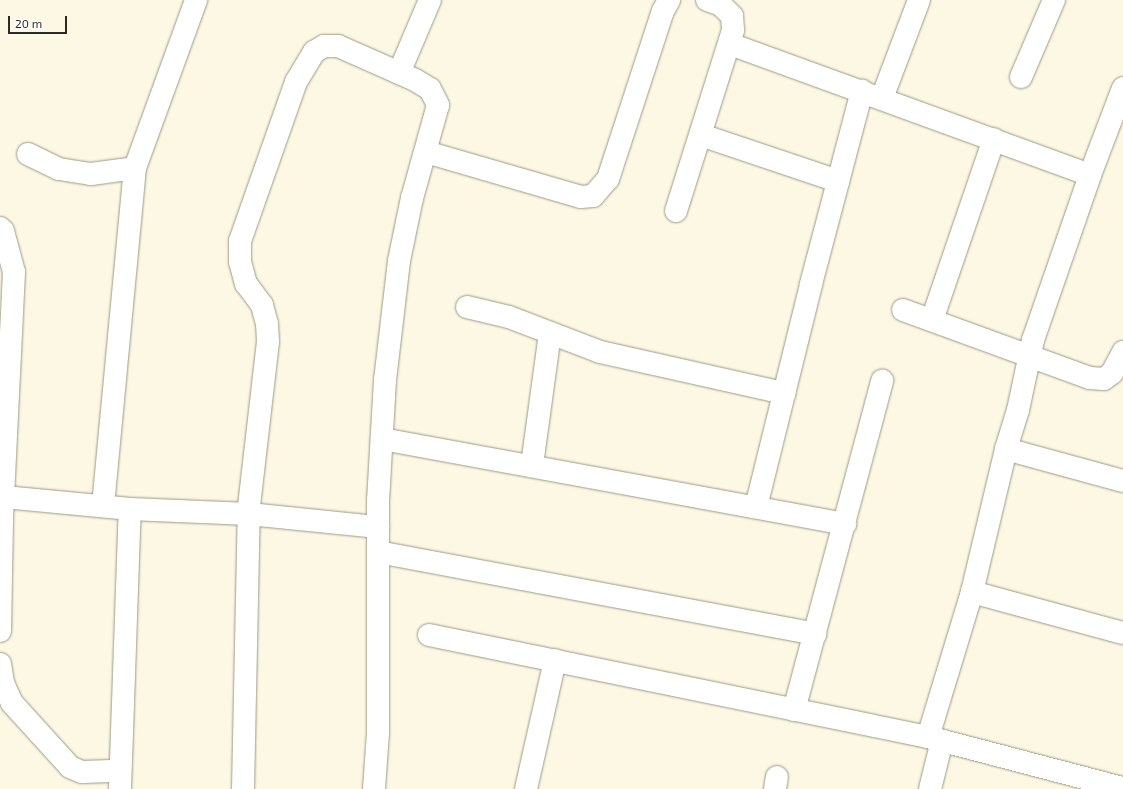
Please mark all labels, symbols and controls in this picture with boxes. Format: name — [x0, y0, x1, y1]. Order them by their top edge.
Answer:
scale bar — [10, 8, 69, 34]
text: 20 m — [15, 16, 42, 30]

